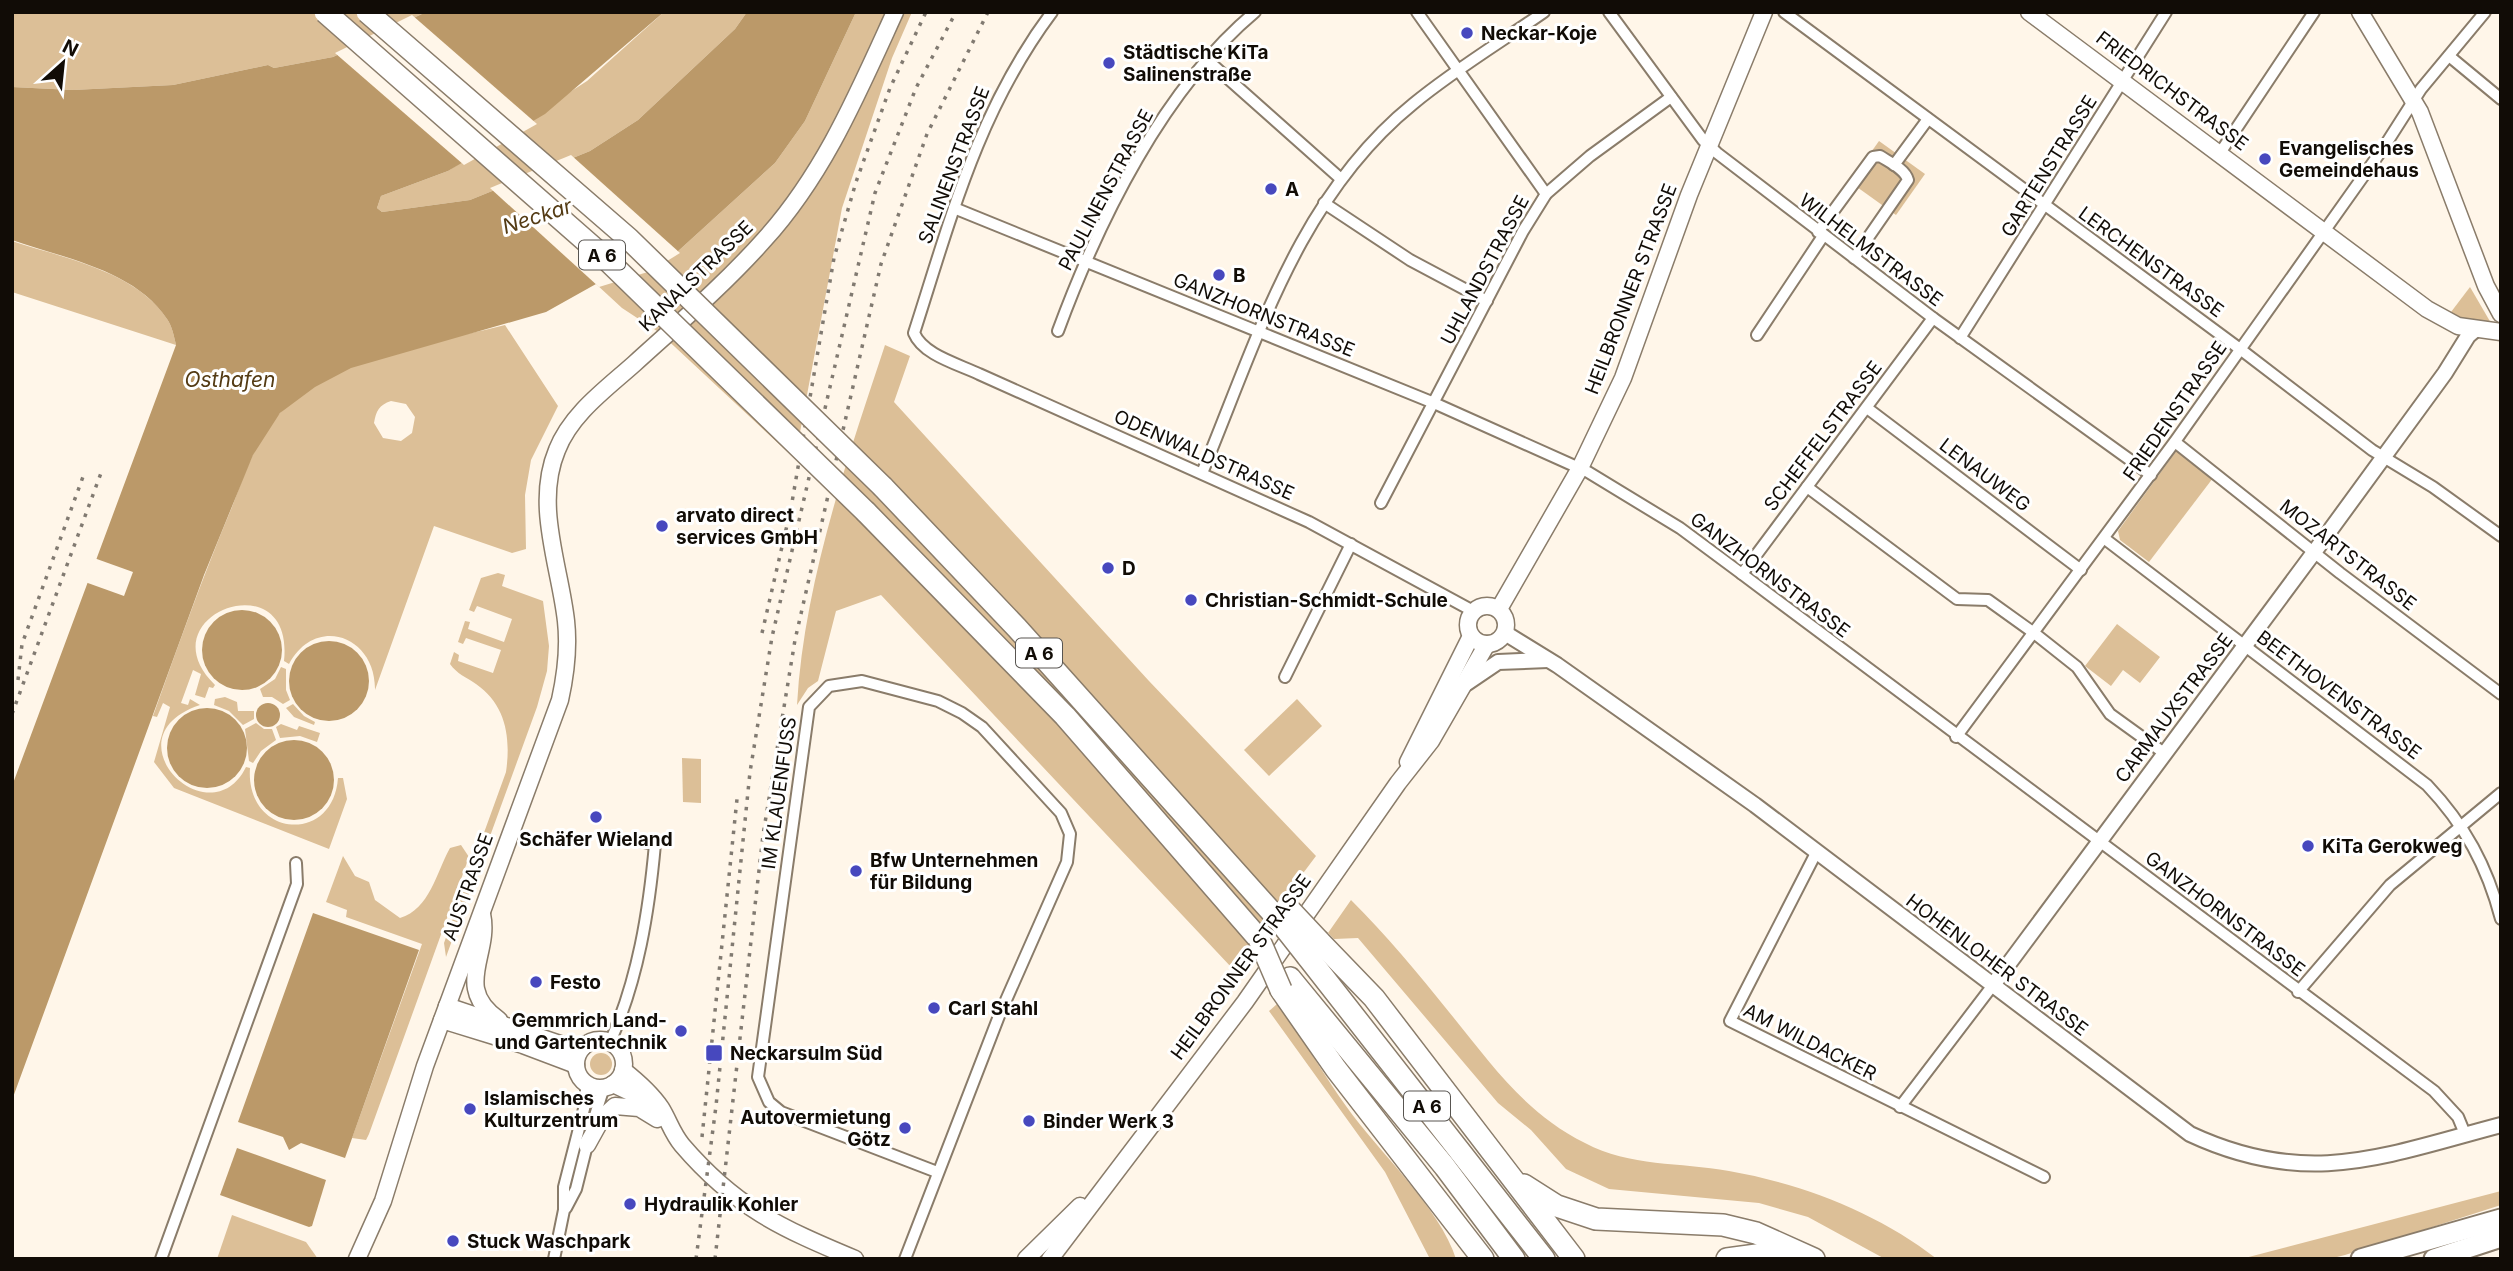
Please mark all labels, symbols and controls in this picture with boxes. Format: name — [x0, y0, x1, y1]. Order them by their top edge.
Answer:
place label: Neckar-Koje — [1481, 22, 1597, 45]
marker: Neckar-Koje — [1459, 25, 1475, 41]
street label: FRIEDRICHSTRASSE — [2091, 26, 2253, 156]
north arrow — [28, 28, 98, 98]
text: N — [59, 35, 82, 62]
place label: Städtische KiTa Salinenstraße — [1123, 41, 1269, 86]
marker: Städtische KiTa Salinenstraße — [1101, 55, 1117, 71]
street label: SALINENSTRASSE — [913, 83, 995, 247]
street label: GARTENSTRASSE — [1996, 91, 2102, 241]
street label: PAULINENSTRASSE — [1054, 106, 1158, 274]
place label: Evangelisches Gemeindehaus — [2279, 137, 2419, 182]
marker: Evangelisches Gemeindehaus — [2257, 151, 2273, 167]
place label: A — [1285, 178, 1299, 201]
street label: HEILBRONNER STRASSE — [1580, 180, 1682, 398]
marker: A — [1263, 181, 1279, 197]
street label: WILHELMSTRASSE — [1795, 189, 1947, 311]
street label: UHLANDSTRASSE — [1436, 191, 1534, 349]
water label: Neckar — [499, 193, 576, 239]
street label: LERCHENSTRASSE — [2074, 202, 2228, 322]
street label: KANALSTRASSE — [634, 216, 758, 336]
road number: A 6 — [579, 241, 625, 270]
place label: B — [1233, 264, 1246, 287]
marker: B — [1211, 267, 1227, 283]
street label: GANZHORNSTRASSE — [1170, 268, 1358, 362]
street label: FRIEDENSTRASSE — [2118, 337, 2232, 485]
street label: SCHEFFELSTRASSE — [1759, 356, 1887, 516]
water label: Osthafen — [184, 367, 276, 392]
street label: ODENWALDSTRASSE — [1110, 405, 1298, 505]
street label: LENAUWEG — [1935, 433, 2035, 517]
street label: MOZARTSTRASSE — [2275, 495, 2421, 615]
place label: arvato direct services GmbH — [676, 504, 818, 549]
street label: GANZHORNSTRASSE — [1686, 507, 1854, 643]
marker: arvato direct services GmbH — [654, 518, 670, 534]
place label: D — [1122, 557, 1136, 580]
marker: D — [1100, 560, 1116, 576]
place label: Christian-Schmidt-Schule — [1205, 589, 1448, 612]
marker: Christian-Schmidt-Schule — [1183, 592, 1199, 608]
street label: BEETHOVENSTRASSE — [2252, 626, 2426, 764]
street label: CARMAUXSTRASSE — [2110, 629, 2238, 787]
road number: A 6 — [1016, 638, 1062, 668]
street label: IM KLAUENFUSS — [757, 715, 801, 871]
marker: Schäfer Wieland — [588, 809, 604, 825]
place label: Schäfer Wieland — [519, 828, 673, 851]
street label: AUSTRASSE — [438, 830, 498, 944]
place label: KiTa Gerokweg — [2322, 835, 2463, 858]
marker: KiTa Gerokweg — [2300, 838, 2316, 854]
street label: GANZHORNSTRASSE — [2141, 846, 2309, 982]
place label: Bfw Unternehmen für Bildung — [870, 849, 1038, 894]
marker: Bfw Unternehmen für Bildung — [848, 863, 864, 879]
street label: HEILBRONNER STRASSE — [1166, 870, 1316, 1064]
street label: HOHENLOHER STRASSE — [1901, 889, 2093, 1041]
place label: Festo — [550, 971, 601, 994]
marker: Festo — [528, 974, 544, 990]
place label: Carl Stahl — [948, 997, 1038, 1020]
street label: AM WILDACKER — [1740, 999, 1880, 1085]
marker: Carl Stahl — [926, 1000, 942, 1016]
place label: Gemmrich Land- und Gartentechnik — [494, 1009, 667, 1054]
marker: Gemmrich Land- und Gartentechnik — [673, 1023, 689, 1039]
place label: Neckarsulm Süd — [730, 1042, 882, 1065]
marker: Neckarsulm Süd — [704, 1043, 724, 1063]
place label: Islamisches Kulturzentrum — [484, 1087, 618, 1132]
road number: A 6 — [1404, 1092, 1450, 1120]
marker: Islamisches Kulturzentrum — [462, 1101, 478, 1117]
place label: Autovermietung Götz — [740, 1106, 891, 1151]
place label: Binder Werk 3 — [1043, 1110, 1174, 1133]
marker: Binder Werk 3 — [1021, 1113, 1037, 1129]
marker: Autovermietung Götz — [897, 1120, 913, 1136]
place label: Hydraulik Kohler — [644, 1193, 798, 1216]
marker: Hydraulik Kohler — [622, 1196, 638, 1212]
place label: Stuck Waschpark — [467, 1230, 630, 1253]
marker: Stuck Waschpark — [445, 1233, 461, 1249]

